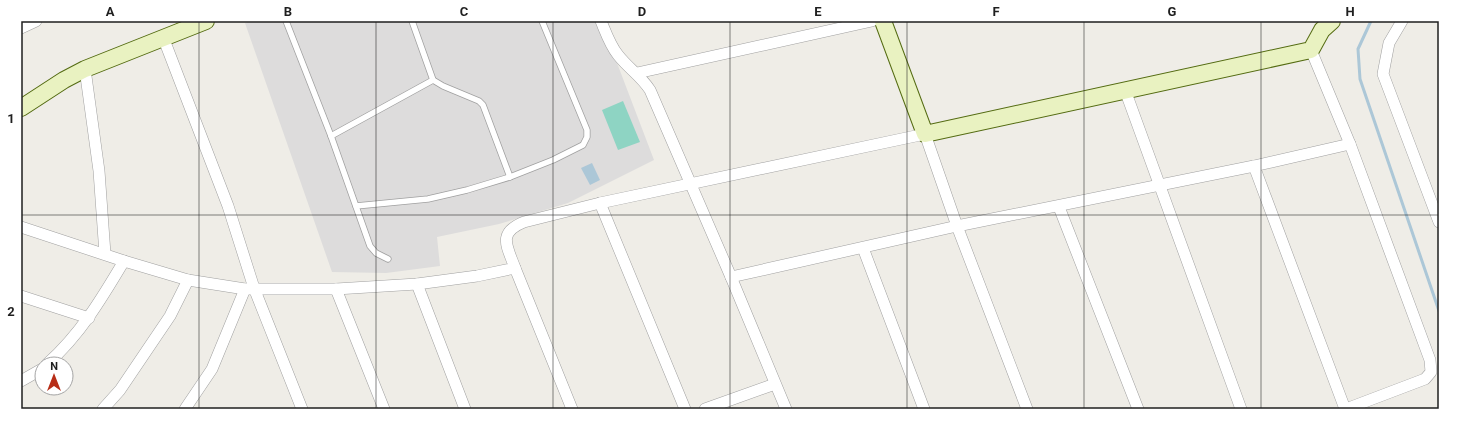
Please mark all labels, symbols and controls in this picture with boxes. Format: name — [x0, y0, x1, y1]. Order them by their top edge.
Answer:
text: A — [106, 4, 115, 19]
text: B — [284, 4, 292, 19]
text: C — [460, 4, 469, 19]
text: D — [638, 4, 646, 19]
text: E — [814, 4, 822, 19]
text: F — [992, 4, 1000, 19]
text: G — [1168, 4, 1177, 19]
text: H — [1345, 4, 1355, 19]
text: 1 — [7, 111, 15, 126]
text: 2 — [7, 304, 15, 319]
north arrow — [34, 356, 74, 396]
text: N — [50, 360, 58, 373]

